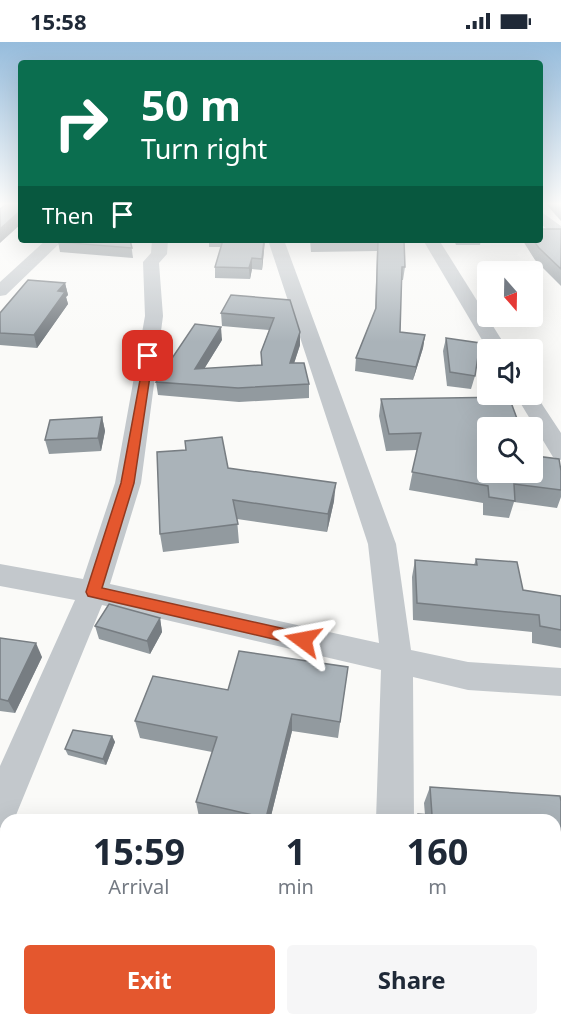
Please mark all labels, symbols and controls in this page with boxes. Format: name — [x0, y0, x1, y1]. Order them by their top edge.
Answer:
text: 15:58 — [30, 6, 87, 36]
text: 50 m — [141, 76, 241, 133]
icon: right — [42, 84, 120, 162]
text: Turn right — [141, 130, 267, 167]
icon: arrive — [106, 198, 139, 231]
text: Then — [42, 200, 94, 230]
north arrow — [477, 261, 543, 327]
map controls — [477, 261, 543, 483]
pin — [122, 330, 173, 381]
icon: arrive — [131, 339, 164, 372]
button: sound — [477, 339, 543, 405]
button: search — [477, 417, 543, 483]
position arrow — [271, 608, 335, 672]
text: 15:59 — [93, 827, 185, 876]
text: 1 — [286, 827, 306, 876]
text: 160 — [407, 827, 468, 876]
text: Arrival — [108, 873, 169, 900]
text: min — [278, 873, 314, 900]
text: m — [428, 873, 447, 900]
button: Exit — [24, 945, 275, 1014]
button: Share — [287, 945, 537, 1014]

